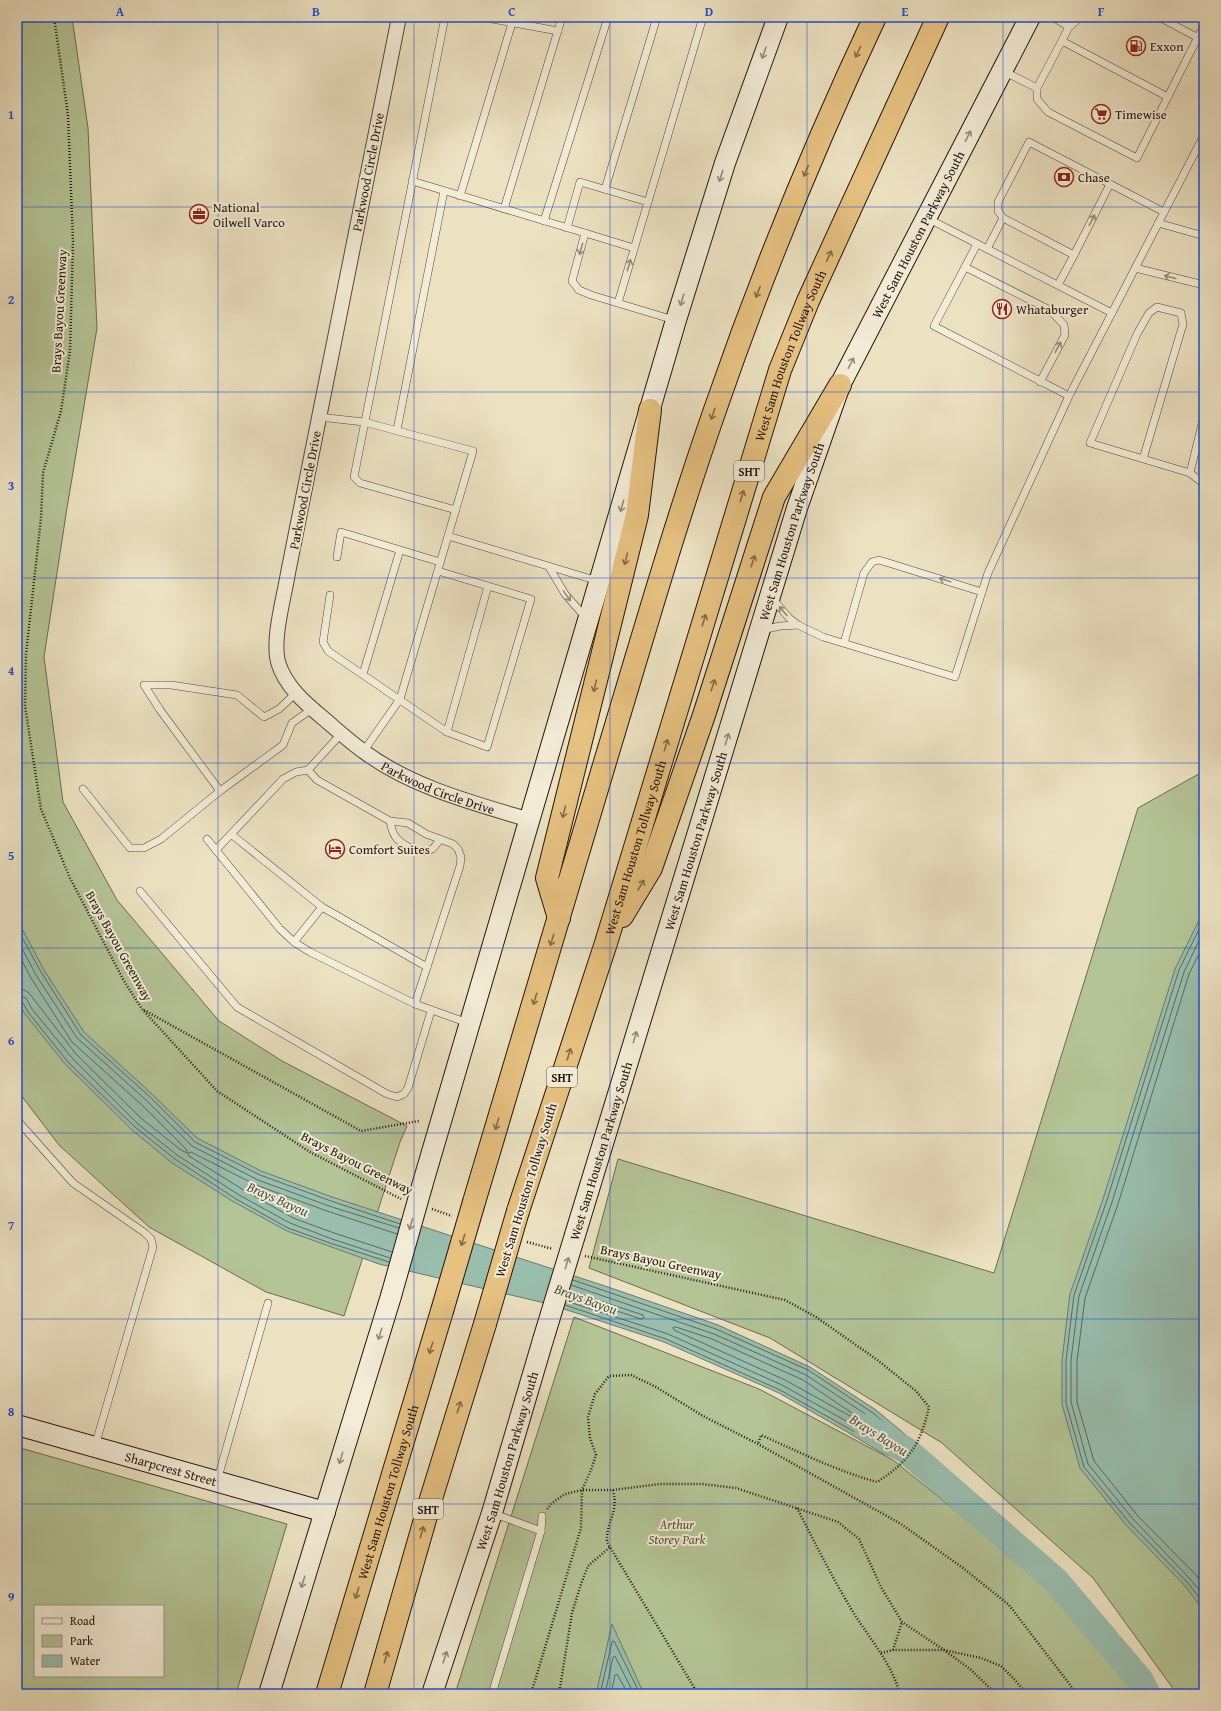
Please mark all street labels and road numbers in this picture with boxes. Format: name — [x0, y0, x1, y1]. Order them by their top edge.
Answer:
street label: Parkwood Circle Drive — [347, 111, 389, 233]
street label: West Sam Houston Parkway South — [867, 147, 969, 321]
street label: Brays Bayou Greenway — [46, 248, 72, 373]
street label: West Sam Houston Tollway South — [750, 266, 831, 443]
street label: Parkwood Circle Drive — [284, 429, 326, 551]
street label: West Sam Houston Parkway South — [754, 439, 829, 623]
road number: SHT — [734, 461, 764, 481]
street label: West Sam Houston Parkway South — [659, 749, 732, 933]
street label: Parkwood Circle Drive — [378, 756, 497, 819]
street label: West Sam Houston Tollway South — [600, 757, 671, 937]
street label: Brays Bayou Greenway — [81, 887, 157, 1005]
street label: West Sam Houston Parkway South — [565, 1059, 637, 1243]
road number: SHT — [547, 1067, 577, 1087]
street label: West Sam Houston Tollway South — [490, 1100, 562, 1279]
street label: Brays Bayou Greenway — [298, 1127, 417, 1200]
street label: Brays Bayou Greenway — [599, 1240, 724, 1284]
street label: West Sam Houston Parkway South — [471, 1368, 543, 1553]
street label: West Sam Houston Tollway South — [352, 1402, 423, 1582]
street label: Sharpcrest Street — [123, 1446, 220, 1491]
road number: SHT — [413, 1499, 443, 1519]

